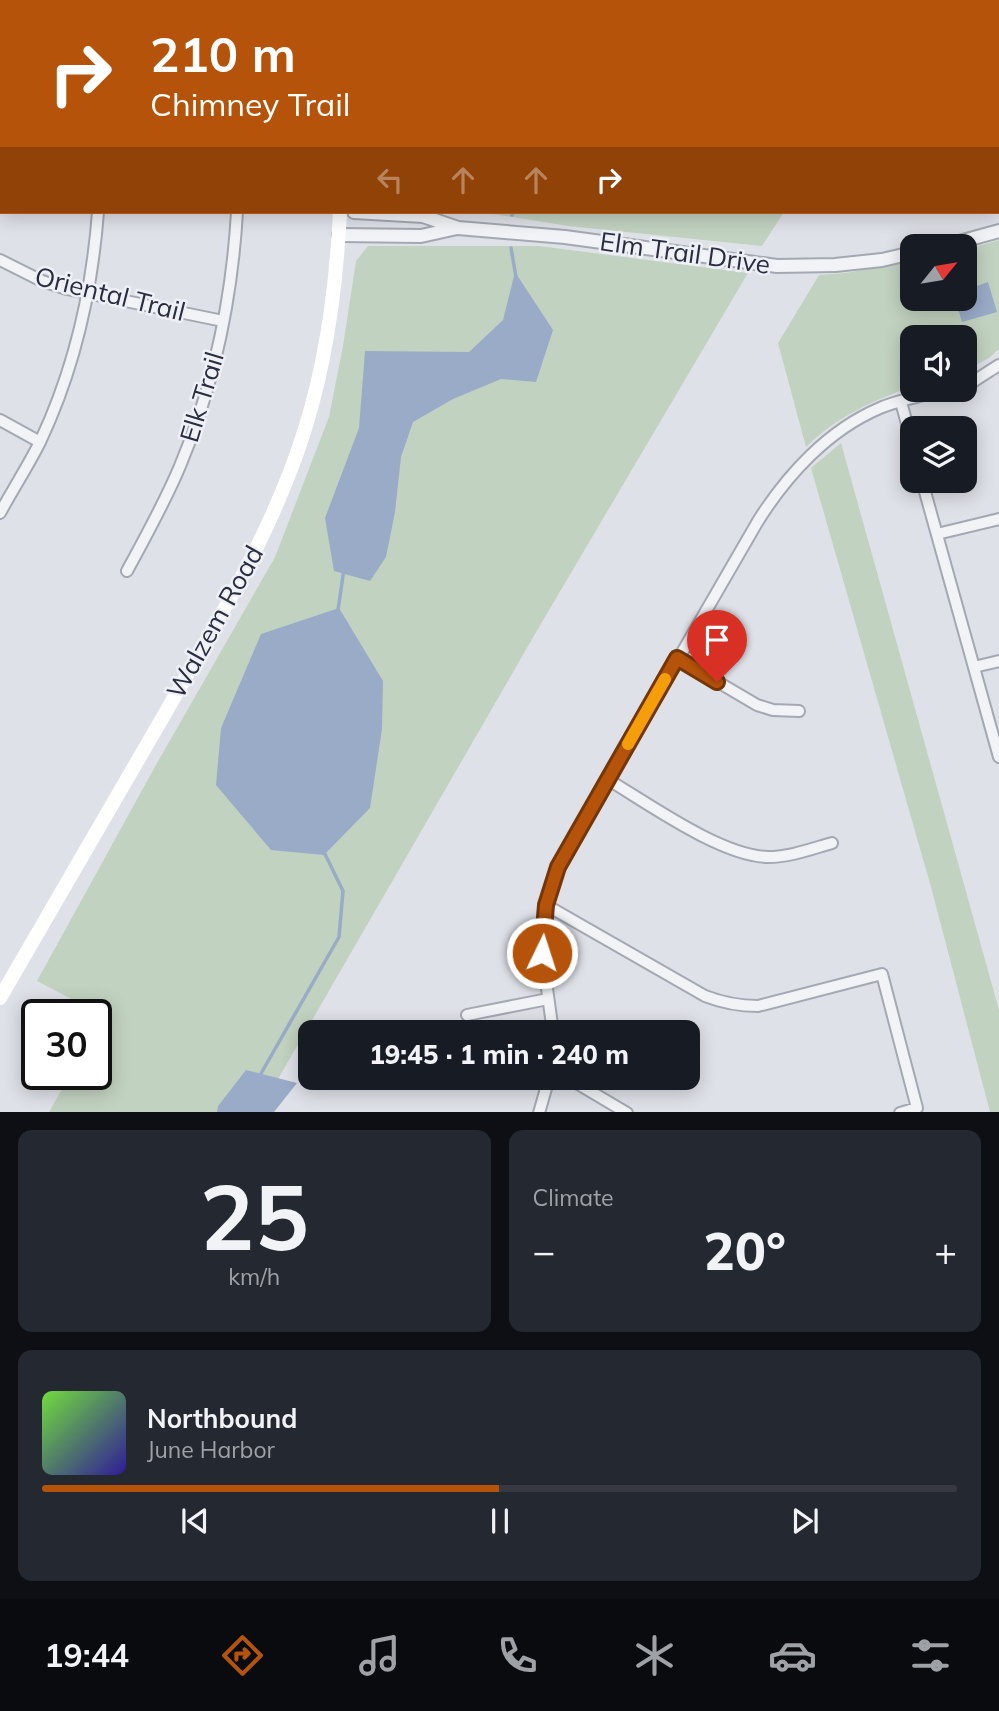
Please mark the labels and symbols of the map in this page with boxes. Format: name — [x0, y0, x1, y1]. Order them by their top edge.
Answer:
street label: Elm Trail Drive — [598, 224, 772, 281]
north arrow — [900, 234, 976, 312]
street label: Oriental Trail — [32, 259, 189, 328]
street label: Elk Trail — [172, 348, 231, 446]
street label: Walzem Road — [159, 539, 270, 704]
pin — [687, 610, 747, 682]
position arrow — [505, 916, 579, 990]
speed limit sign: 30 — [21, 999, 112, 1090]

